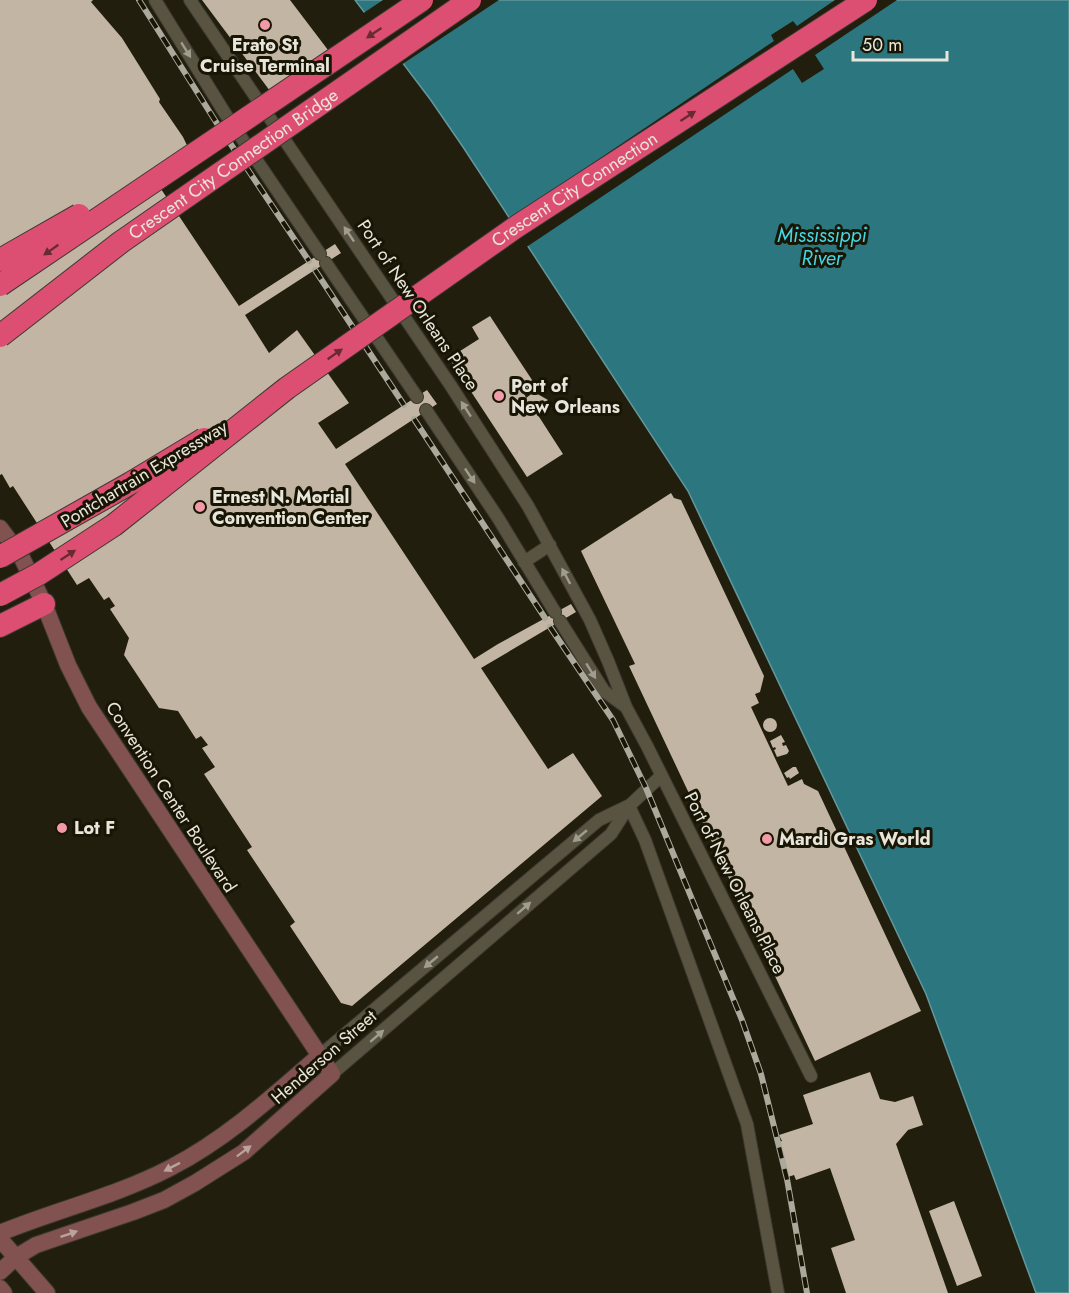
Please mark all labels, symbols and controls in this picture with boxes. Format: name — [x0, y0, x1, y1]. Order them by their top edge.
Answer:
marker: Erato St Cruise Terminal — [258, 18, 272, 32]
scale bar — [853, 24, 948, 62]
one-way arrow — [366, 27, 382, 38]
place label: Erato St Cruise Terminal — [200, 32, 330, 79]
text: 50 m — [862, 32, 902, 58]
one-way arrow — [180, 41, 191, 58]
street label: Crescent City Connection Bridge — [123, 82, 344, 246]
one-way arrow — [680, 110, 696, 121]
street label: Crescent City Connection — [486, 126, 663, 253]
street label: Port of New Orleans Place — [351, 214, 485, 396]
water label: Mississippi River — [777, 221, 868, 273]
one-way arrow — [343, 227, 355, 243]
one-way arrow — [44, 244, 60, 256]
one-way arrow — [327, 349, 343, 361]
place label: Port of New Orleans — [511, 373, 620, 420]
marker: Port of New Orleans — [492, 389, 506, 403]
one-way arrow — [461, 401, 472, 417]
street label: Pontchartrain Expressway — [56, 414, 232, 534]
one-way arrow — [464, 468, 476, 484]
place label: Ernest N. Morial Convention Center — [212, 484, 370, 531]
marker: Ernest N. Morial Convention Center — [193, 500, 207, 514]
one-way arrow — [60, 549, 77, 560]
one-way arrow — [561, 567, 571, 584]
one-way arrow — [586, 663, 597, 679]
street label: Convention Center Boulevard — [99, 696, 243, 898]
street label: Port of New Orleans Place — [678, 787, 792, 979]
place label: Lot F — [74, 815, 115, 841]
marker: Lot F — [55, 821, 69, 835]
place label: Mardi Gras World — [779, 826, 931, 852]
one-way arrow — [573, 829, 588, 842]
marker: Mardi Gras World — [760, 832, 774, 846]
one-way arrow — [516, 902, 531, 915]
one-way arrow — [424, 955, 439, 968]
street label: Henderson Street — [266, 1003, 383, 1110]
one-way arrow — [369, 1029, 384, 1043]
one-way arrow — [237, 1146, 252, 1158]
one-way arrow — [163, 1161, 181, 1171]
one-way arrow — [60, 1229, 78, 1238]

